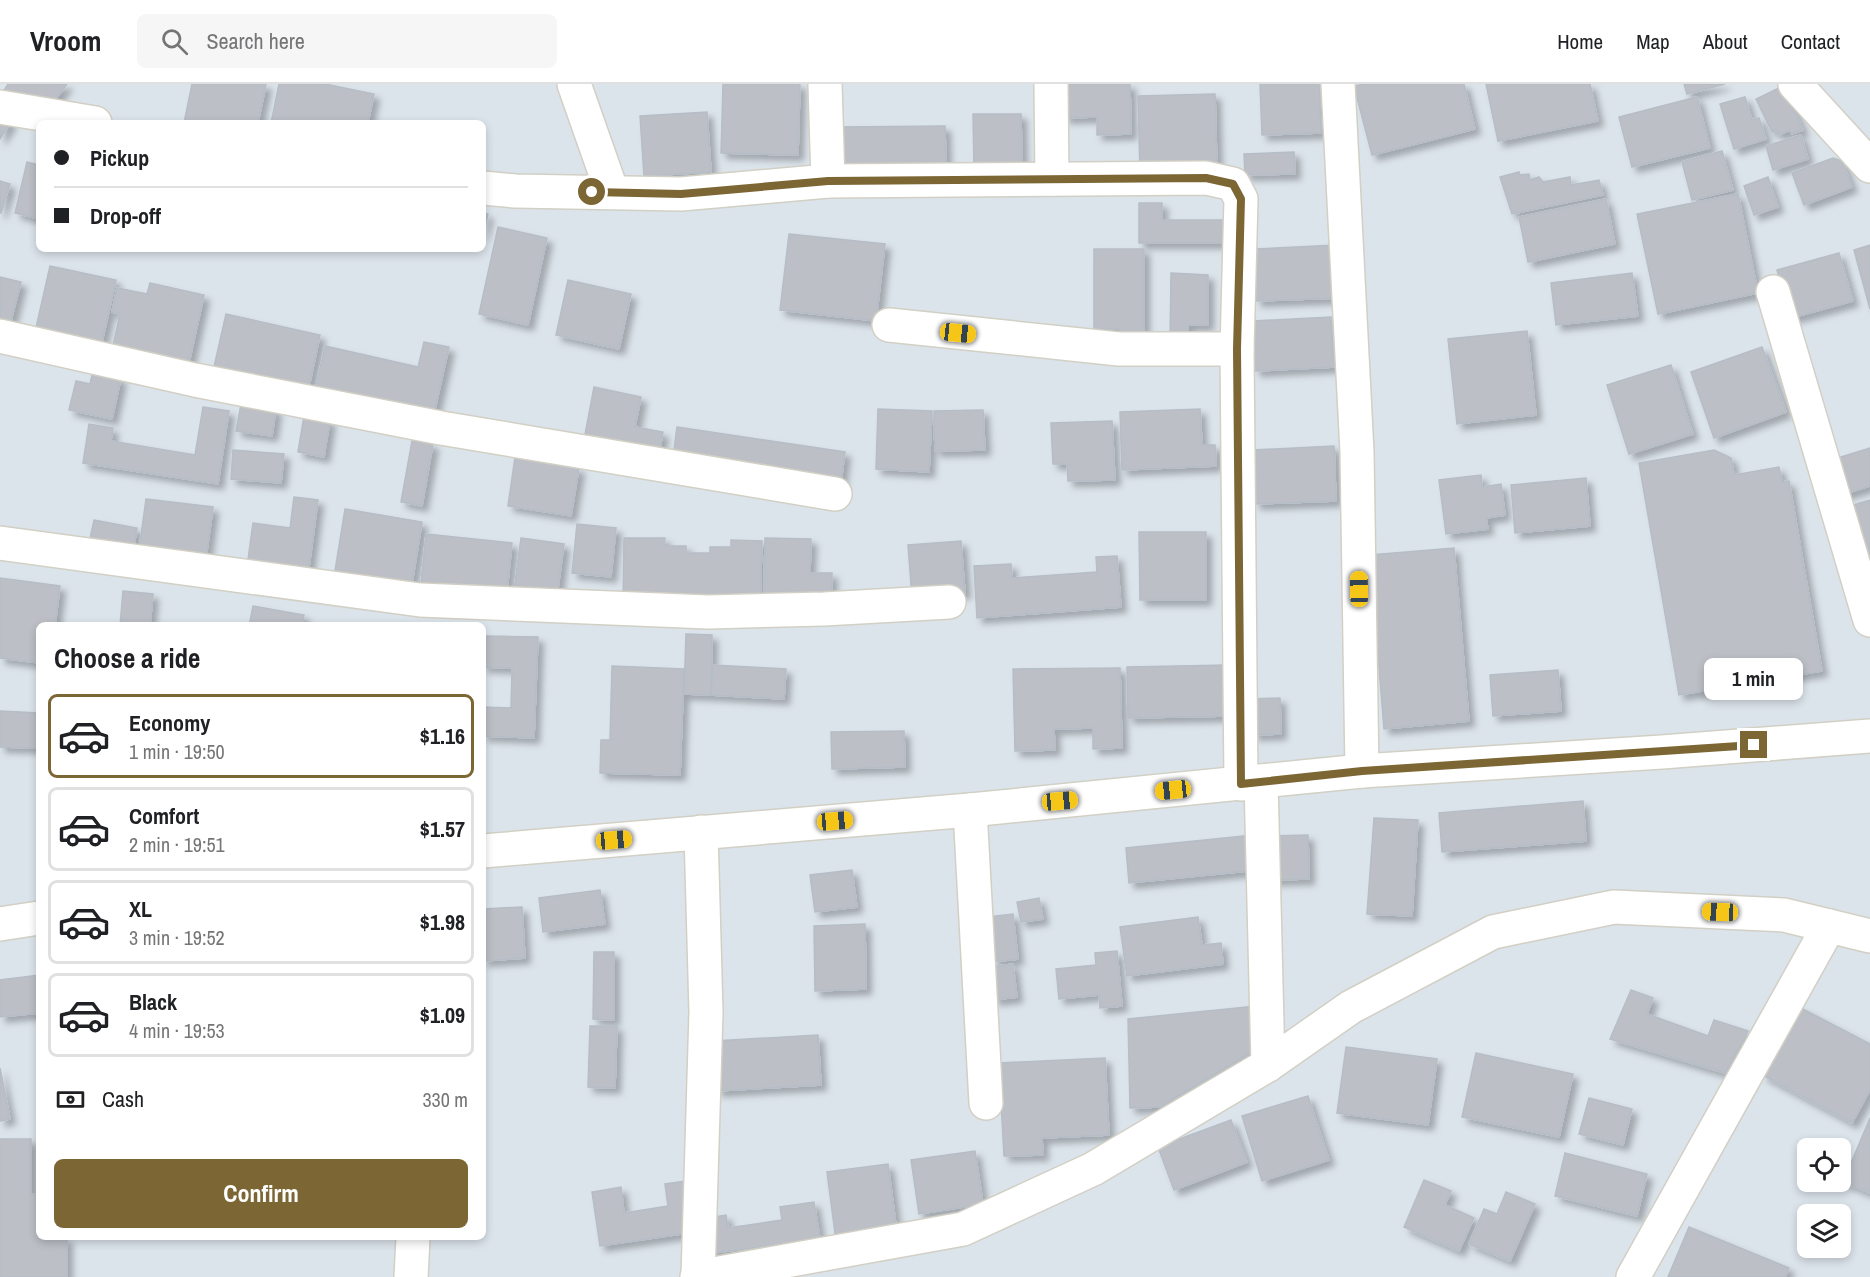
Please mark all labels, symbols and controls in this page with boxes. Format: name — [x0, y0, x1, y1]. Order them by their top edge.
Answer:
search box — [137, 14, 557, 68]
text: Vroom — [30, 22, 101, 60]
icon: search — [158, 25, 191, 58]
text: Search here — [206, 26, 305, 56]
text: Home — [1557, 27, 1603, 56]
text: Map — [1636, 27, 1670, 56]
text: About — [1703, 27, 1748, 56]
text: Contact — [1781, 27, 1840, 56]
text: Pickup — [90, 143, 149, 173]
route start — [578, 178, 605, 205]
text: Drop-off — [90, 201, 161, 231]
car — [939, 322, 977, 344]
car — [1350, 571, 1368, 607]
text: Choose a ride — [54, 640, 200, 676]
callout: 1 min — [1704, 658, 1804, 700]
text: 1 min — [1732, 665, 1775, 692]
text: Economy — [129, 708, 210, 738]
icon: car — [57, 709, 111, 763]
text: $1.16 — [420, 721, 465, 751]
route end — [1740, 731, 1767, 758]
text: 1 min · 19:50 — [129, 738, 225, 765]
car — [1154, 779, 1192, 801]
car — [1041, 790, 1079, 812]
text: Comfort — [129, 801, 199, 831]
icon: car — [57, 802, 111, 856]
car — [816, 810, 854, 832]
text: $1.57 — [420, 814, 465, 844]
car — [595, 829, 633, 851]
text: 2 min · 19:51 — [129, 831, 225, 858]
text: XL — [129, 894, 152, 924]
icon: car — [57, 895, 111, 949]
car — [1702, 902, 1738, 922]
text: $1.98 — [420, 907, 465, 937]
text: 3 min · 19:52 — [129, 924, 225, 951]
text: Black — [129, 987, 177, 1017]
icon: car — [57, 988, 111, 1042]
text: $1.09 — [420, 1000, 465, 1030]
text: 4 min · 19:53 — [129, 1017, 225, 1044]
icon: cash — [54, 1083, 87, 1116]
text: Cash — [102, 1084, 144, 1114]
text: 330 m — [422, 1086, 468, 1113]
map controls — [1797, 1138, 1851, 1258]
button: locate — [1797, 1138, 1851, 1192]
button: Confirm — [54, 1159, 468, 1228]
button: layers — [1797, 1204, 1851, 1258]

